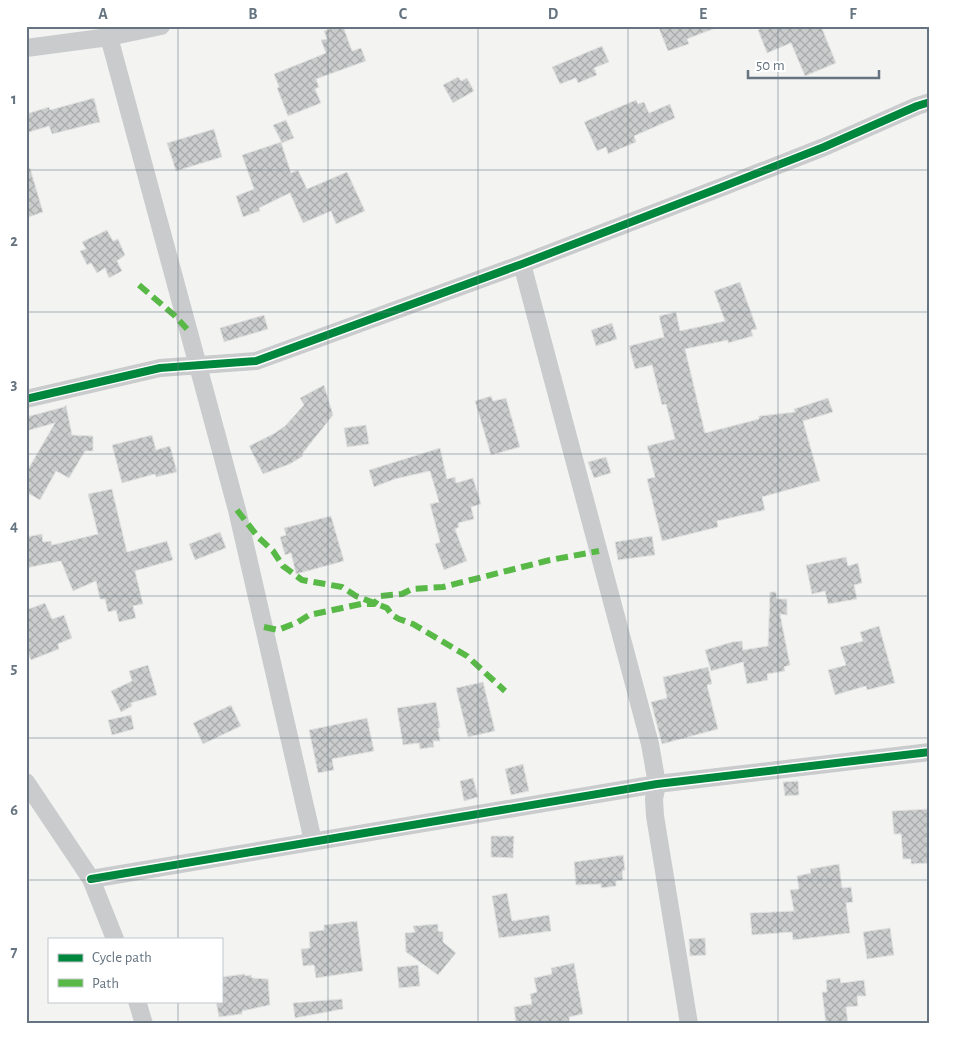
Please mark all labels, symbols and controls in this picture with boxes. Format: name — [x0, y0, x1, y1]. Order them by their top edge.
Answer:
text: A — [98, 6, 108, 22]
text: B — [248, 6, 258, 22]
text: C — [399, 6, 408, 22]
text: D — [548, 6, 559, 22]
text: E — [699, 6, 707, 22]
text: F — [849, 6, 857, 22]
scale bar — [748, 48, 880, 80]
text: 50 m — [756, 58, 785, 73]
text: 1 — [11, 91, 17, 107]
text: 2 — [10, 233, 18, 249]
text: 3 — [11, 376, 18, 392]
text: 4 — [10, 518, 18, 534]
text: 5 — [11, 660, 18, 676]
text: 6 — [10, 802, 18, 818]
legend — [48, 938, 222, 1002]
text: 7 — [11, 944, 18, 960]
text: Cycle path — [92, 950, 152, 965]
text: Path — [92, 976, 119, 991]

